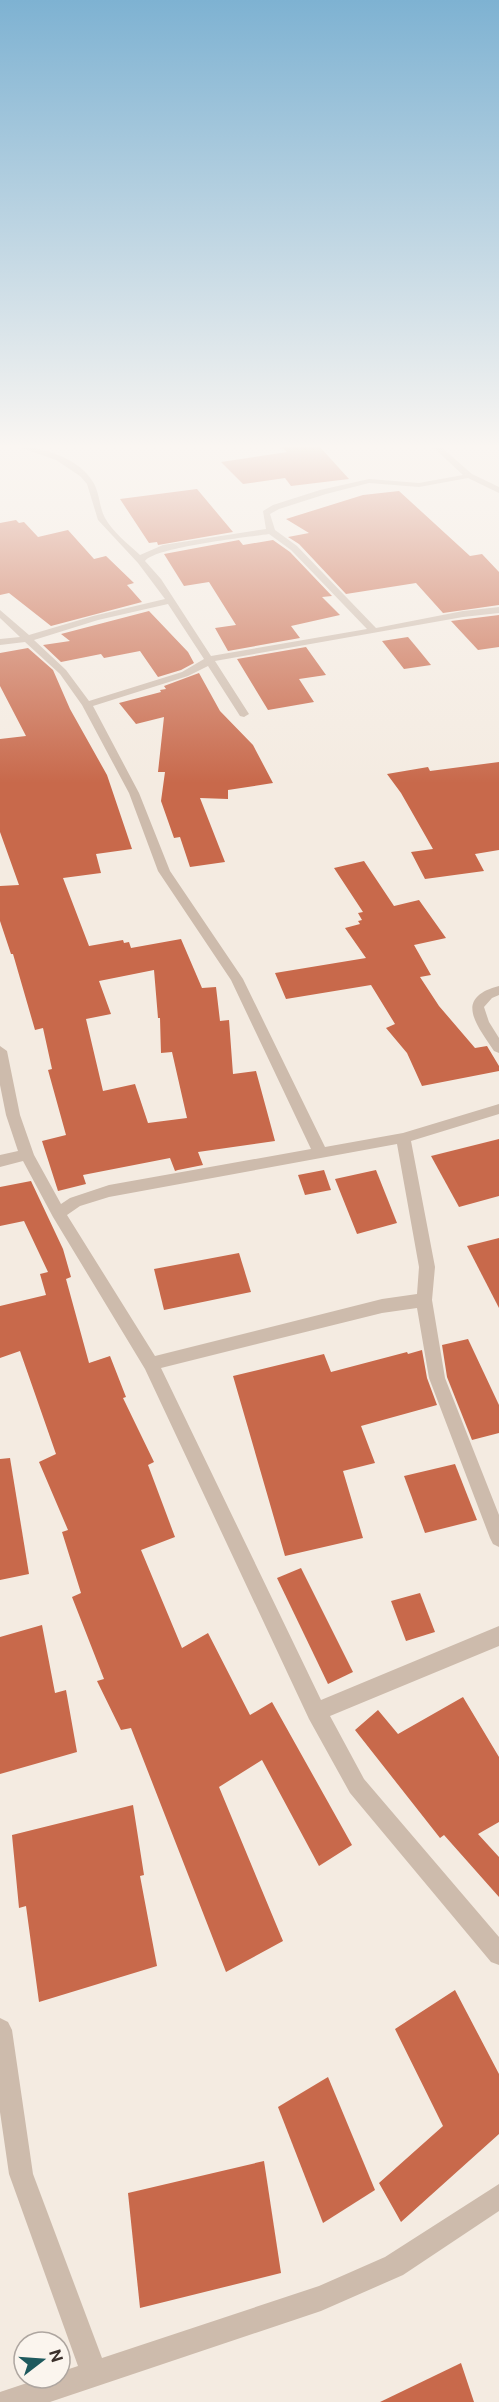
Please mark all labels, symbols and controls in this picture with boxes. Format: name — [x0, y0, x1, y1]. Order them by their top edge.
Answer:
north arrow — [12, 2330, 72, 2390]
text: N — [45, 2347, 67, 2365]

